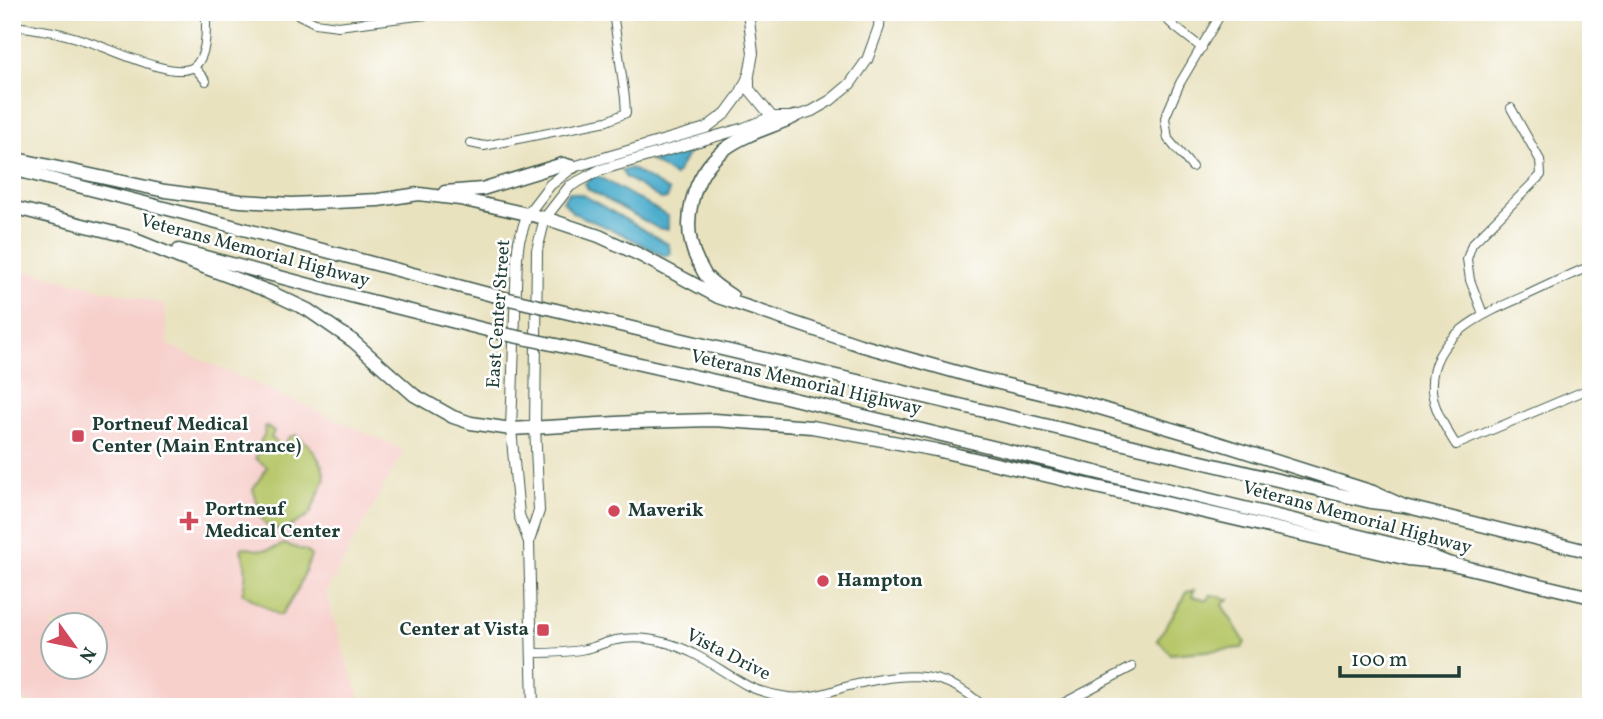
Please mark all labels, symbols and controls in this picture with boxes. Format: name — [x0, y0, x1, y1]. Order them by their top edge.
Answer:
street label: Veterans Memorial Highway — [137, 208, 373, 294]
street label: East Center Street — [481, 238, 517, 389]
street label: Veterans Memorial Highway — [688, 344, 924, 422]
place label: Portneuf Medical Center (Main Entrance) — [92, 412, 302, 460]
marker: Portneuf Medical Center (Main Entrance) — [70, 428, 86, 444]
street label: Veterans Memorial Highway — [1239, 475, 1475, 561]
place label: Portneuf Medical Center — [205, 497, 340, 545]
place label: Maverik — [628, 498, 704, 524]
marker: Maverik — [606, 503, 622, 519]
marker: Portneuf Medical Center — [179, 511, 199, 531]
place label: Hampton — [837, 568, 923, 594]
marker: Hampton — [815, 573, 831, 589]
north arrow — [38, 610, 108, 680]
place label: Center at Vista — [399, 617, 529, 643]
marker: Center at Vista — [535, 622, 551, 638]
street label: Vista Drive — [681, 622, 775, 688]
scale bar — [1340, 635, 1460, 679]
text: N — [72, 641, 101, 667]
text: 100 m — [1351, 646, 1408, 675]

